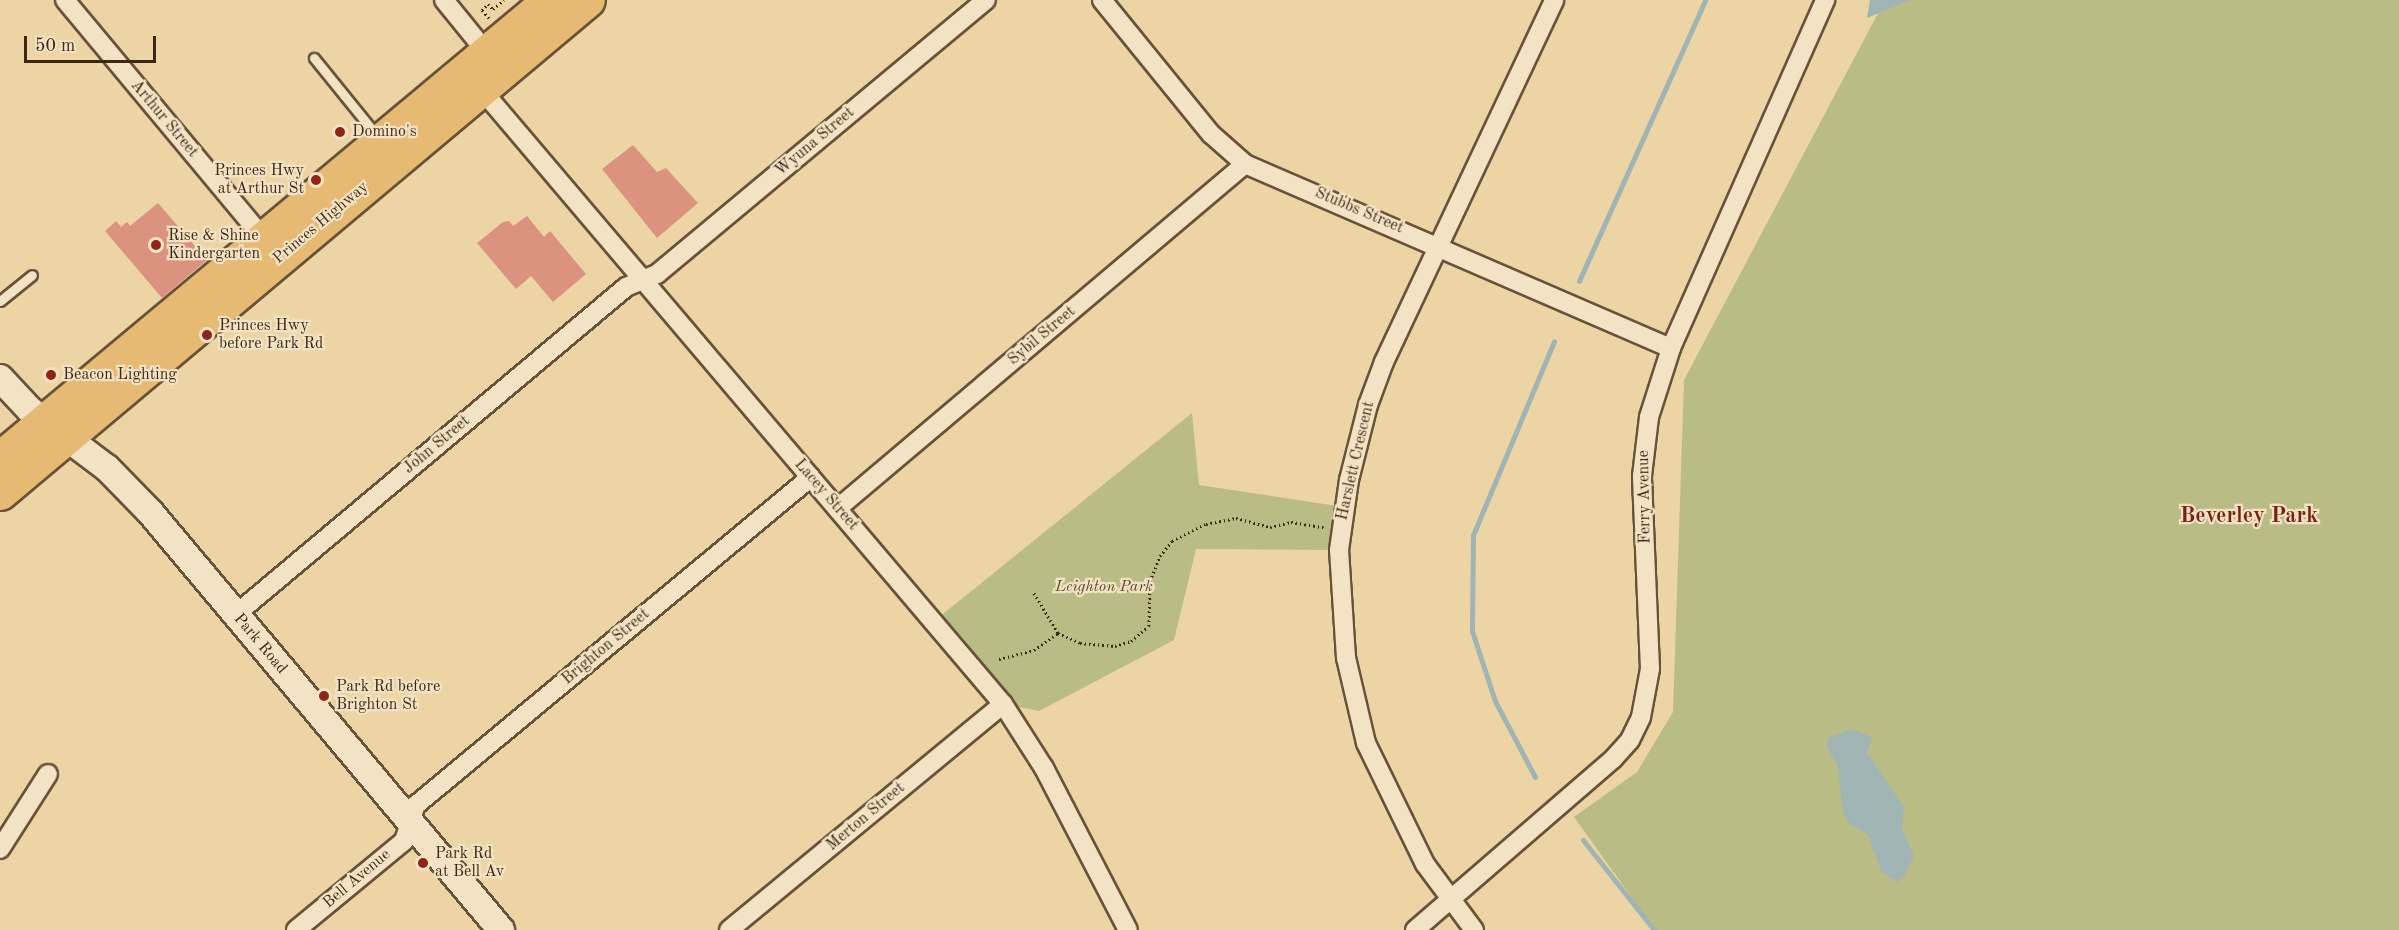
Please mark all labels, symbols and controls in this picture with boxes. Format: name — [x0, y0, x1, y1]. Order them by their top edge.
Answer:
scale bar — [27, 24, 159, 62]
text: 50 m — [35, 37, 75, 55]
street label: Arthur Street — [126, 76, 202, 162]
street label: Wyuna Street — [771, 103, 859, 181]
place label: Domino's — [352, 122, 417, 142]
marker: Domino's — [333, 125, 347, 139]
place label: Princes Hwy at Arthur St — [214, 161, 304, 199]
marker: Princes Hwy at Arthur St — [309, 173, 323, 187]
street label: Princes Highway — [269, 178, 373, 268]
street label: Stubbs Street — [1312, 184, 1406, 238]
place label: Rise & Shine Kindergarten — [168, 226, 260, 264]
marker: Rise & Shine Kindergarten — [149, 238, 163, 252]
street label: Sybil Street — [1004, 302, 1080, 370]
place label: Princes Hwy before Park Rd — [219, 316, 323, 354]
marker: Princes Hwy before Park Rd — [200, 328, 214, 342]
place label: Beacon Lighting — [63, 365, 177, 385]
marker: Beacon Lighting — [44, 368, 58, 382]
street label: Harslett Crescent — [1333, 400, 1379, 522]
street label: John Street — [400, 412, 474, 478]
street label: Ferry Avenue — [1635, 450, 1655, 544]
street label: Lacey Street — [790, 455, 862, 535]
district label: Beverley Park — [2180, 504, 2318, 530]
park label: Leighton Park — [1055, 577, 1153, 597]
street label: Brighton Street — [558, 605, 654, 689]
street label: Park Road — [229, 610, 291, 678]
place label: Park Rd before Brighton St — [336, 677, 440, 715]
marker: Park Rd before Brighton St — [317, 689, 331, 703]
street label: Merton Street — [823, 779, 909, 855]
place label: Park Rd at Bell Av — [435, 844, 504, 882]
street label: Bell Avenue — [319, 845, 395, 913]
marker: Park Rd at Bell Av — [416, 856, 430, 870]

